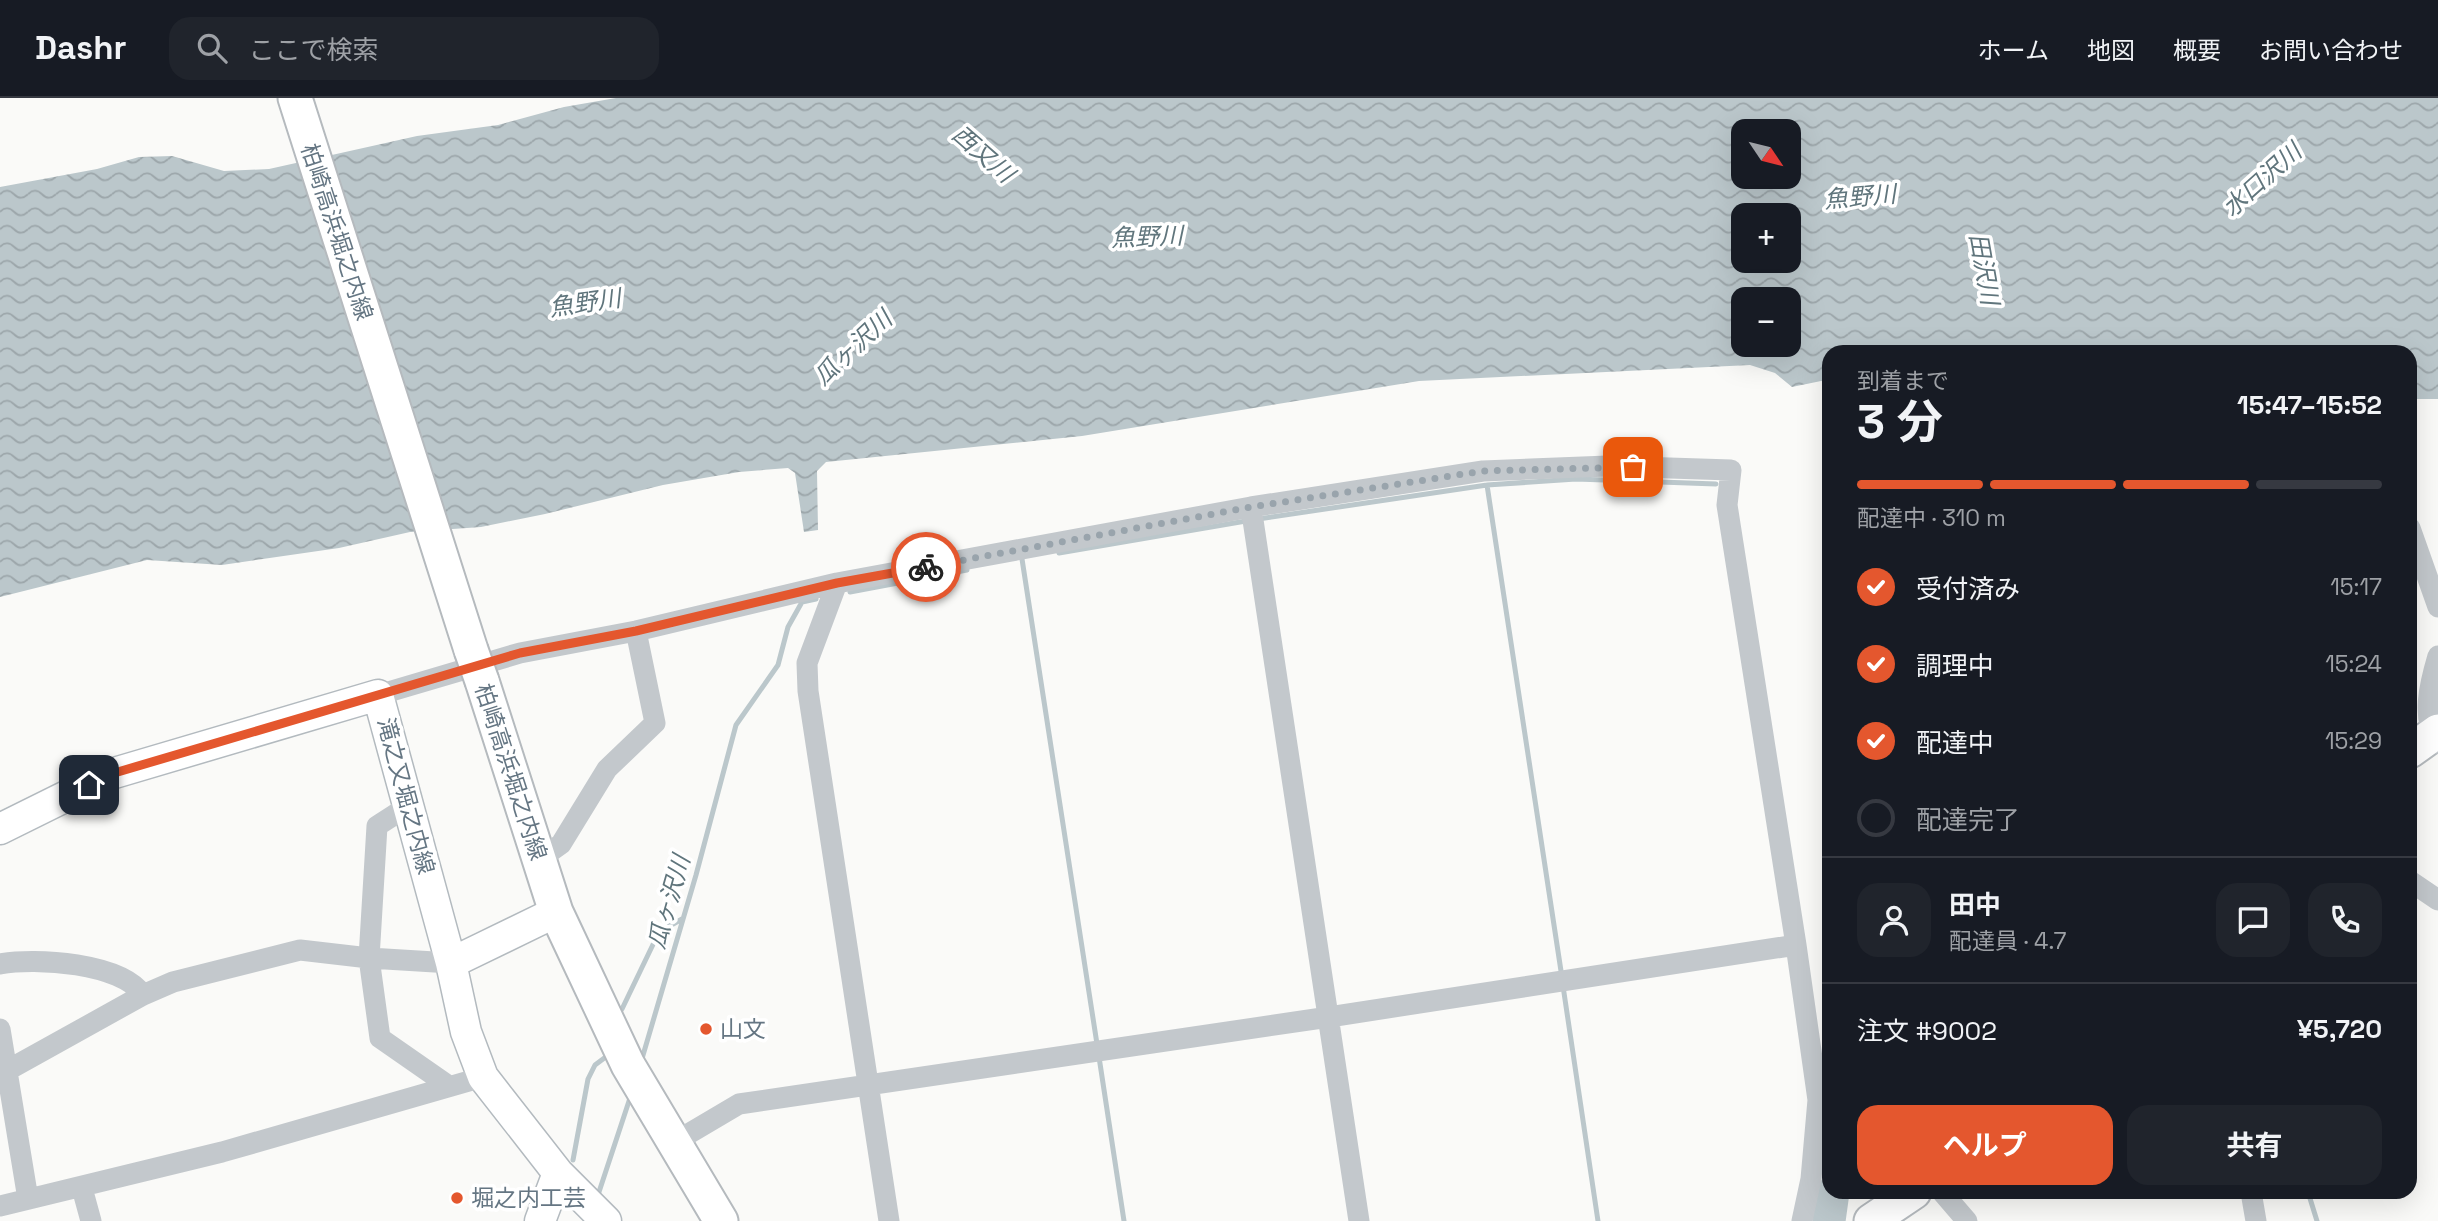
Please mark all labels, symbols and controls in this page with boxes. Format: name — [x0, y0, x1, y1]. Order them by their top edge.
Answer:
search box — [169, 17, 659, 80]
text: Dashr — [35, 27, 127, 69]
icon: search — [193, 29, 231, 67]
text: ここで検索 — [249, 33, 379, 67]
text: ホーム — [1978, 35, 2049, 66]
text: 地図 — [2087, 35, 2135, 66]
text: 概要 — [2173, 35, 2221, 66]
text: お問い合わせ — [2259, 35, 2403, 66]
water label: 西又川 — [946, 118, 1023, 191]
north arrow — [1731, 119, 1801, 189]
map controls — [1731, 119, 1801, 357]
water label: 水口沢川 — [2216, 134, 2310, 223]
street label: 柏崎高浜堀之内線 — [294, 140, 380, 324]
water label: 魚野川 — [1823, 178, 1900, 215]
button: + — [1731, 203, 1801, 273]
water label: 魚野川 — [1110, 220, 1186, 253]
water label: 田沢川 — [1963, 231, 2007, 310]
water label: 魚野川 — [547, 282, 626, 323]
button: − — [1731, 287, 1801, 357]
water label: 瓜ヶ沢川 — [807, 302, 901, 392]
text: 到着まで — [1857, 366, 1949, 396]
text: 15:47–15:52 — [2237, 388, 2382, 422]
text: 3 分 — [1857, 393, 1943, 451]
pin — [1603, 437, 1663, 497]
icon: bag — [1614, 448, 1652, 486]
text: 配達中 · 310 m — [1857, 503, 2006, 533]
courier — [891, 532, 961, 602]
icon: bike — [907, 548, 945, 586]
icon: check — [1857, 568, 1895, 606]
text: 受付済み — [1916, 572, 2020, 606]
text: 15:17 — [2330, 572, 2382, 602]
icon: check — [1857, 645, 1895, 683]
text: 調理中 — [1916, 649, 1994, 683]
text: 15:24 — [2325, 649, 2382, 679]
street label: 柏崎高浜堀之内線 — [468, 680, 554, 864]
street label: 滝之又堀之内線 — [371, 714, 441, 878]
icon: check — [1857, 722, 1895, 760]
text: 配達中 — [1916, 726, 1994, 760]
text: 15:29 — [2325, 726, 2382, 756]
pin — [59, 755, 119, 815]
icon: home — [70, 766, 108, 804]
text: 配達完了 — [1916, 803, 2020, 837]
water label: 瓜ヶ沢川 — [640, 849, 697, 952]
button: person — [1857, 883, 1931, 957]
button: chat — [2216, 883, 2290, 957]
button: phone — [2308, 883, 2382, 957]
text: 田中 — [1949, 888, 2001, 922]
text: 配達員 · 4.7 — [1949, 926, 2066, 956]
text: ¥5,720 — [2297, 1012, 2382, 1046]
place label: 山文 — [720, 1014, 766, 1044]
text: 注文 #9002 — [1857, 1014, 1997, 1048]
marker: 山文 — [698, 1021, 714, 1037]
button: ヘルプ — [1857, 1105, 2113, 1185]
button: 共有 — [2127, 1105, 2382, 1185]
place label: 堀之内工芸 — [471, 1183, 586, 1213]
marker: 堀之内工芸 — [449, 1190, 465, 1206]

